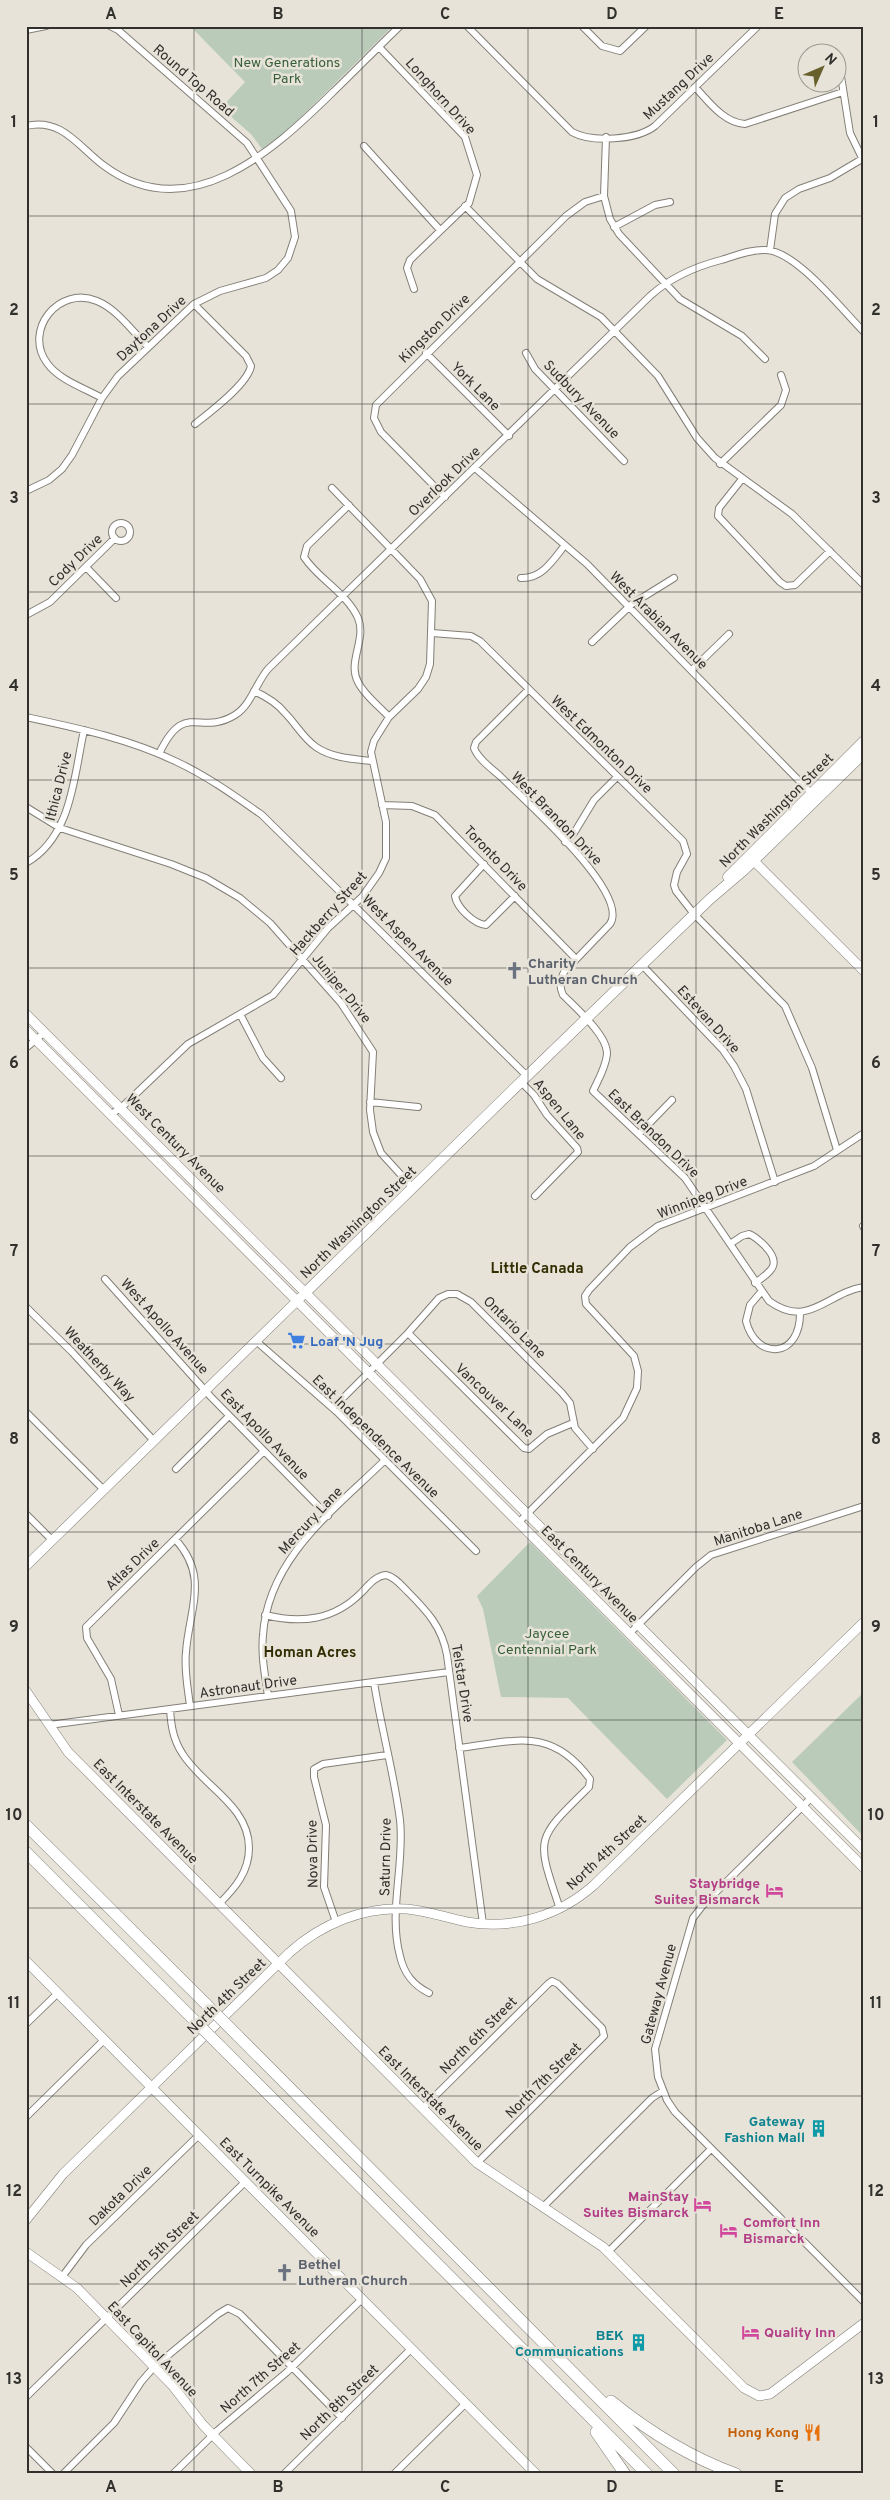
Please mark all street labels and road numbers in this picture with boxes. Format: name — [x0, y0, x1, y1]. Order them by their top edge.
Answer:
street label: Round Top Road — [149, 41, 237, 121]
street label: Mustang Drive — [640, 50, 718, 124]
street label: Longhorn Drive — [401, 55, 479, 139]
street label: Kingston Drive — [396, 291, 474, 367]
street label: Daytona Drive — [114, 293, 190, 366]
street label: Sudbury Avenue — [539, 357, 623, 443]
street label: York Lane — [447, 359, 503, 415]
street label: Overlook Drive — [405, 443, 485, 521]
street label: Cody Drive — [45, 531, 107, 591]
street label: West Arabian Avenue — [605, 568, 711, 674]
street label: West Edmonton Drive — [547, 692, 655, 798]
street label: Ithica Drive — [43, 750, 76, 823]
street label: North Washington Street — [716, 750, 838, 872]
street label: West Brandon Drive — [507, 769, 605, 869]
street label: Toronto Drive — [459, 823, 530, 895]
street label: Hackberry Street — [287, 868, 371, 960]
street label: West Aspen Avenue — [358, 892, 456, 990]
street label: Juniper Drive — [308, 951, 374, 1027]
street label: Estevan Drive — [673, 982, 743, 1058]
street label: Aspen Lane — [529, 1076, 589, 1144]
street label: East Brandon Drive — [604, 1086, 702, 1182]
street label: West Century Avenue — [122, 1091, 228, 1197]
street label: North Washington Street — [298, 1163, 421, 1283]
street label: Winnipeg Drive — [655, 1173, 750, 1223]
street label: West Apollo Avenue — [116, 1275, 212, 1379]
street label: Ontario Lane — [479, 1293, 549, 1363]
street label: Weatherby Way — [60, 1324, 138, 1406]
street label: Vancouver Lane — [451, 1360, 537, 1442]
street label: East Independence Avenue — [308, 1372, 442, 1502]
street label: East Apollo Avenue — [216, 1386, 312, 1484]
street label: Mercury Lane — [276, 1484, 347, 1558]
street label: Manitoba Lane — [712, 1506, 805, 1551]
street label: East Century Avenue — [537, 1523, 641, 1627]
street label: Atlas Drive — [103, 1535, 164, 1595]
street label: Telstar Drive — [447, 1643, 476, 1724]
street label: Astronaut Drive — [198, 1672, 298, 1703]
street label: East Interstate Avenue — [89, 1756, 201, 1868]
street label: North 4th Street — [564, 1812, 650, 1894]
street label: Saturn Drive — [377, 1818, 396, 1896]
street label: Nova Drive — [304, 1820, 323, 1888]
street label: Gateway Avenue — [638, 1942, 681, 2047]
street label: North 4th Street — [184, 1955, 270, 2039]
street label: North 6th Street — [437, 1994, 521, 2078]
street label: North 7th Street — [502, 2039, 586, 2123]
street label: East Interstate Avenue — [374, 2043, 486, 2155]
street label: East Turnpike Avenue — [215, 2134, 323, 2242]
street label: Dakota Drive — [86, 2162, 156, 2230]
street label: North 5th Street — [117, 2208, 203, 2292]
street label: East Capitol Avenue — [103, 2299, 201, 2402]
street label: North 7th Street — [217, 2339, 305, 2418]
street label: North 8th Street — [297, 2361, 383, 2445]

